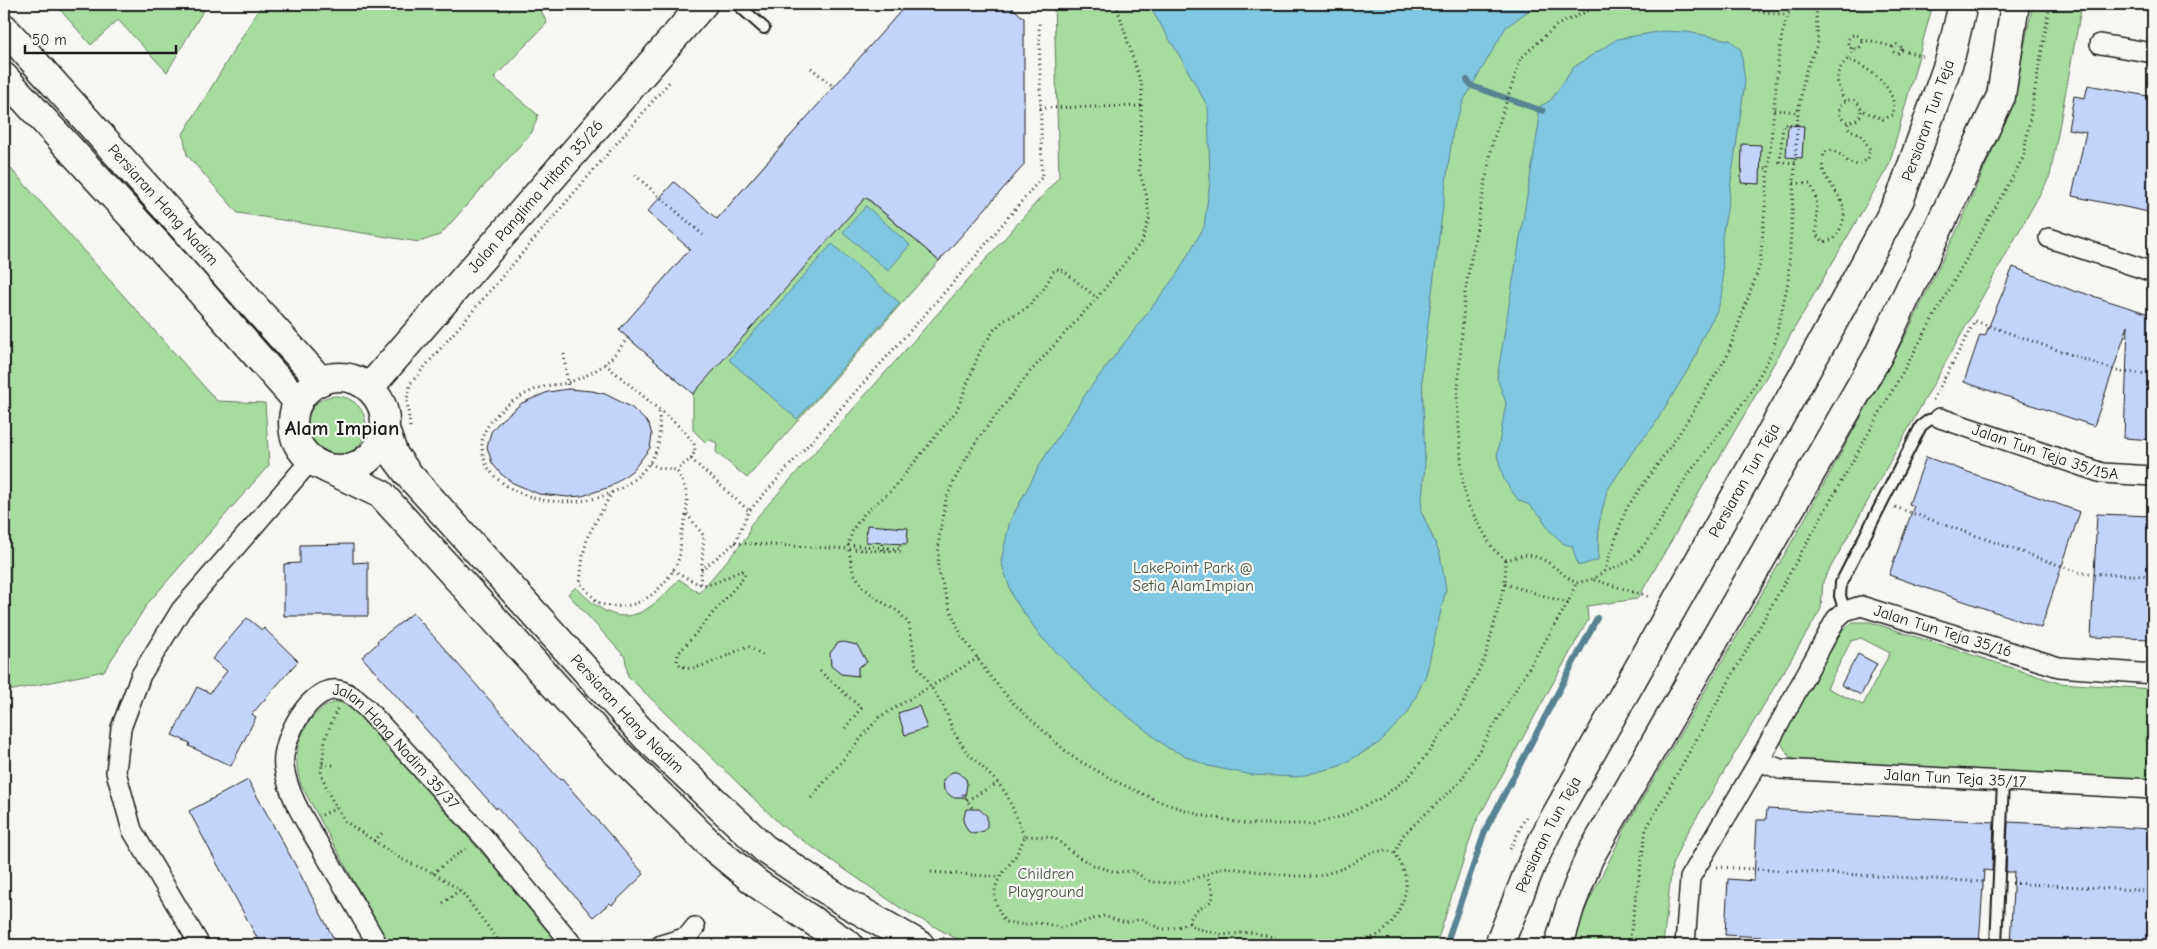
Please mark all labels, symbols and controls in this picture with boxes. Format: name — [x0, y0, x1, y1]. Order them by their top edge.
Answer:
scale bar — [25, 22, 176, 54]
text: 50 m — [32, 31, 67, 49]
street label: Persiaran Tun Teja — [1898, 57, 1958, 184]
street label: Jalan Panglima Hitam 35/26 — [464, 116, 607, 276]
street label: Persiaran Hang Nadim — [104, 141, 222, 269]
district label: Alam Impian — [285, 416, 399, 440]
street label: Persiaran Tun Teja — [1705, 420, 1783, 540]
street label: Jalan Tun Teja 35/15A — [1970, 421, 2119, 483]
park label: LakePoint Park @ Setia AlamImpian — [1132, 559, 1254, 595]
street label: Jalan Tun Teja 35/16 — [1872, 601, 2014, 661]
street label: Persiaran Hang Nadim — [567, 651, 687, 777]
street label: Jalan Hang Nadim 35/37 — [332, 681, 463, 813]
street label: Jalan Tun Teja 35/17 — [1884, 766, 2027, 791]
street label: Persiaran Tun Teja — [1512, 773, 1585, 895]
park label: Children Playground — [1008, 865, 1084, 901]

